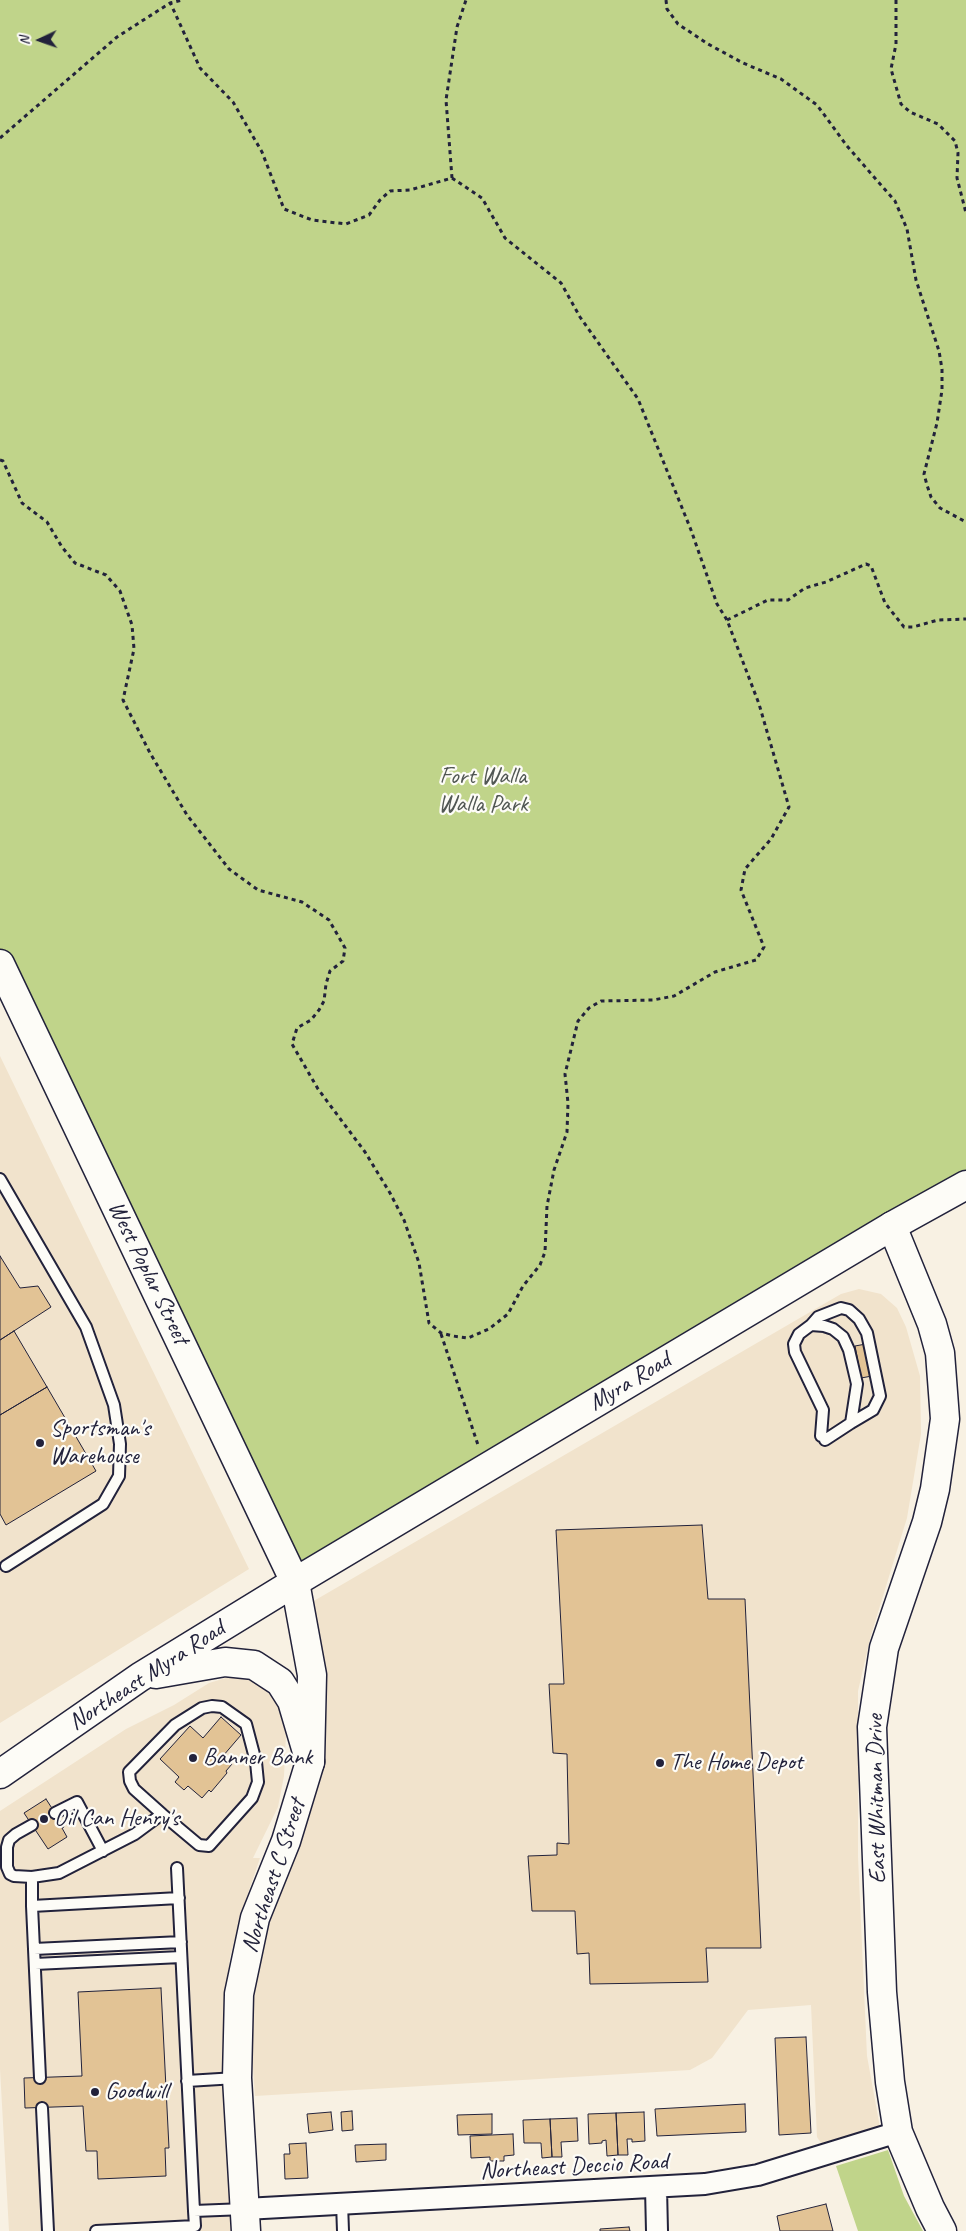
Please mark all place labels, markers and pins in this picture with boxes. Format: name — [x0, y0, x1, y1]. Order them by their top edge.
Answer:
place label: Sportsman's Warehouse — [50, 1415, 150, 1471]
marker: Sportsman's Warehouse — [34, 1437, 46, 1449]
place label: Banner Bank — [203, 1744, 312, 1772]
place label: The Home Depot — [670, 1749, 803, 1777]
marker: Banner Bank — [187, 1752, 199, 1764]
marker: The Home Depot — [654, 1757, 666, 1769]
place label: Oil Can Henry's — [54, 1805, 179, 1833]
marker: Oil Can Henry's — [38, 1813, 50, 1825]
place label: Goodwill — [105, 2078, 168, 2106]
marker: Goodwill — [89, 2086, 101, 2098]

